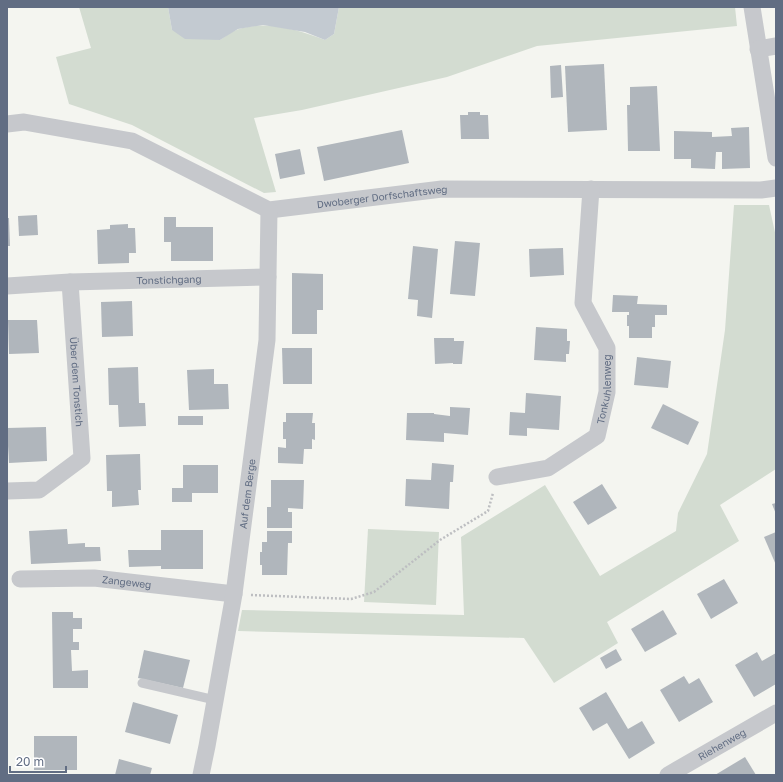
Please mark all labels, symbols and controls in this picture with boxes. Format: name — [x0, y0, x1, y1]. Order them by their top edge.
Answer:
street label: Dwoberger Dorfschaftsweg — [316, 183, 447, 210]
street label: Tonstichgang — [136, 273, 202, 286]
street label: Über dem Tonstich — [68, 336, 86, 427]
street label: Tonkuhlenweg — [594, 354, 613, 425]
street label: Auf dem Berge — [237, 458, 258, 529]
street label: Zangeweg — [101, 573, 152, 591]
street label: Riehenweg — [696, 726, 748, 763]
scale bar — [10, 748, 66, 774]
text: 20 m — [16, 754, 44, 769]

